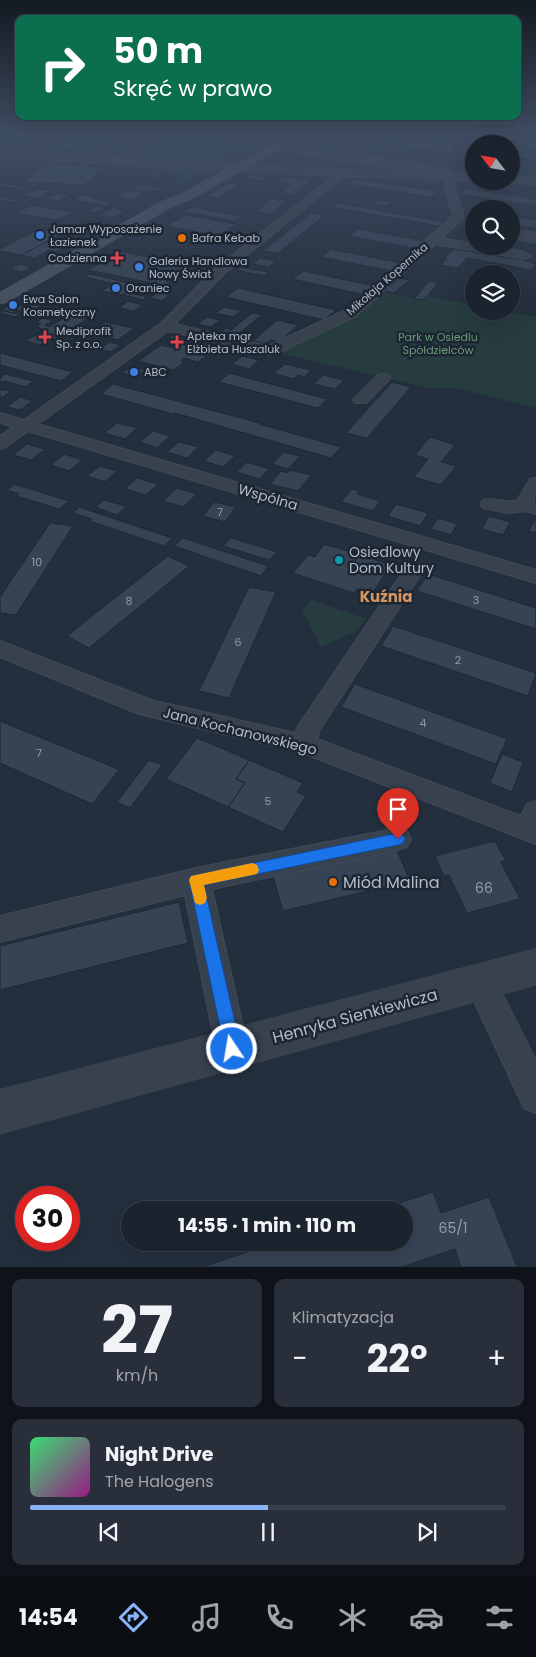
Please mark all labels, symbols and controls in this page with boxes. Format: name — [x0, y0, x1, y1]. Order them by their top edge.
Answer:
text: 50 m — [113, 26, 203, 75]
icon: right — [30, 35, 95, 100]
text: Skręć w prawo — [113, 73, 272, 104]
north arrow — [465, 135, 520, 190]
map controls — [465, 135, 520, 320]
button: search — [465, 200, 520, 255]
place label: Jamar Wyposażenie Łazienek — [50, 221, 162, 250]
marker: Jamar Wyposażenie Łazienek — [34, 229, 46, 241]
place label: Bafra Kebab — [192, 230, 260, 246]
marker: Bafra Kebab — [176, 232, 188, 244]
street label: Mikołaja Kopernika — [343, 239, 431, 319]
place label: Codzienna — [48, 250, 107, 266]
marker: Codzienna — [111, 252, 123, 264]
place label: Galeria Handlowa Nowy Świat — [149, 253, 247, 282]
marker: Galeria Handlowa Nowy Świat — [133, 261, 145, 273]
button: layers — [465, 265, 520, 320]
place label: Oraniec — [126, 280, 170, 296]
marker: Oraniec — [110, 282, 122, 294]
place label: Ewa Salon Kosmetyczny — [23, 291, 96, 320]
marker: Ewa Salon Kosmetyczny — [7, 299, 19, 311]
place label: Mediprofit Sp. z o.o. — [56, 323, 111, 352]
place label: Apteka mgr Elżbieta Huszaluk — [187, 328, 280, 357]
park label: Park w Osiedlu Spółdzielców — [398, 329, 478, 358]
marker: Mediprofit Sp. z o.o. — [38, 330, 52, 344]
marker: Apteka mgr Elżbieta Huszaluk — [171, 336, 183, 348]
place label: ABC — [144, 364, 167, 380]
marker: ABC — [128, 366, 140, 378]
street label: Wspólna — [236, 479, 300, 515]
house number: 7 — [217, 504, 223, 520]
place label: Osiedlowy Dom Kultury — [349, 542, 434, 578]
house number: 10 — [32, 554, 42, 570]
marker: Osiedlowy Dom Kultury — [333, 554, 345, 566]
district label: Kuźnia — [360, 586, 412, 607]
house number: 3 — [473, 592, 479, 608]
house number: 8 — [126, 593, 133, 609]
house number: 6 — [235, 634, 242, 650]
house number: 2 — [455, 652, 461, 668]
street label: Jana Kochanowskiego — [161, 702, 319, 760]
house number: 4 — [420, 715, 427, 731]
house number: 7 — [36, 745, 42, 761]
pin — [377, 788, 419, 839]
house number: 5 — [265, 793, 272, 809]
icon: arrive — [384, 795, 412, 823]
place label: Miód Malina — [343, 871, 440, 894]
marker: Miód Malina — [327, 876, 339, 888]
house number: 66 — [475, 878, 493, 898]
street label: Henryka Sienkiewicza — [270, 983, 440, 1049]
position arrow — [205, 1022, 257, 1074]
speed limit sign: 30 — [15, 1186, 80, 1251]
text: 14:55 · 1 min · 110 m — [178, 1212, 356, 1239]
house number: 65/1 — [439, 1218, 467, 1238]
text: 27 — [101, 1285, 173, 1376]
text: Klimatyzacja — [292, 1306, 394, 1329]
text: 22° — [367, 1332, 428, 1385]
text: − — [292, 1339, 307, 1378]
text: + — [487, 1339, 506, 1378]
text: km/h — [116, 1364, 158, 1387]
text: Night Drive — [105, 1441, 214, 1468]
text: The Halogens — [105, 1470, 213, 1493]
icon: previous — [95, 1518, 123, 1546]
icon: pause — [254, 1518, 282, 1546]
icon: next — [413, 1518, 441, 1546]
icon: directions — [116, 1600, 151, 1635]
icon: music — [189, 1600, 224, 1635]
icon: phone — [262, 1600, 297, 1635]
icon: climate — [335, 1600, 370, 1635]
icon: car — [409, 1600, 444, 1635]
icon: filters — [482, 1600, 517, 1635]
text: 14:54 — [19, 1602, 78, 1633]

